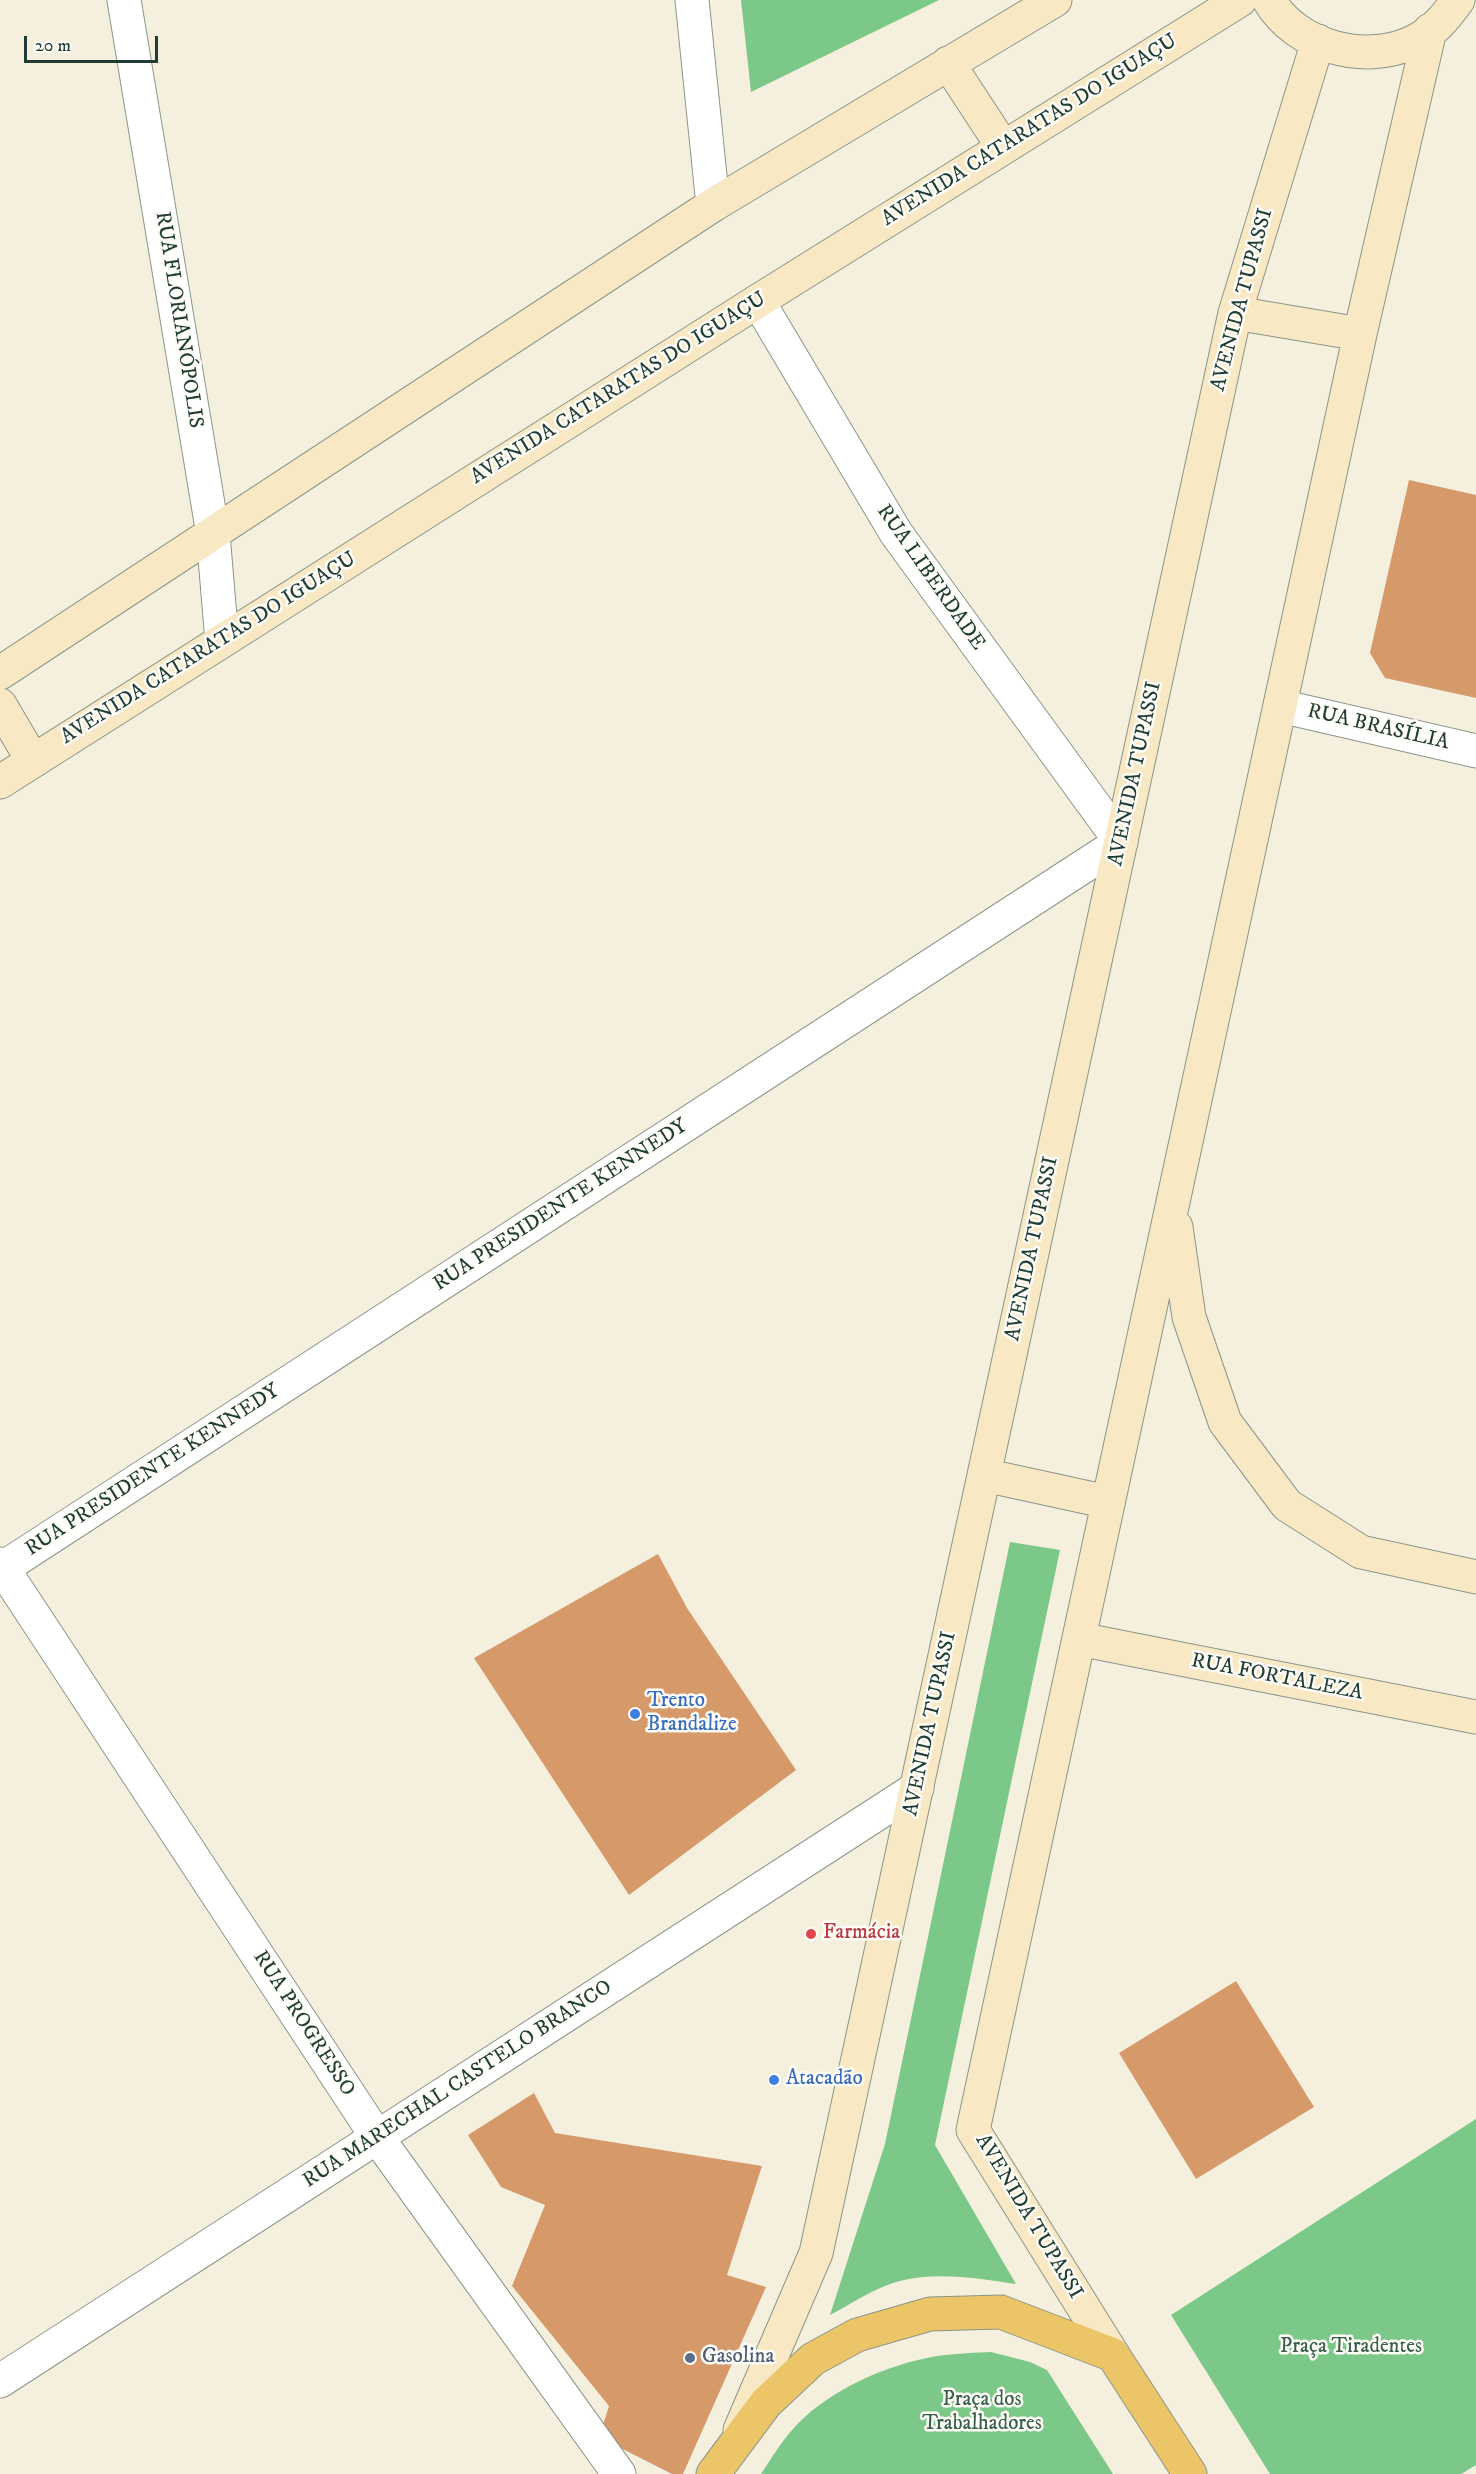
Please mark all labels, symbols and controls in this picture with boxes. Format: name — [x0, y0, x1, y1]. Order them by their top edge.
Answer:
scale bar — [27, 24, 160, 62]
street label: AVENIDA CATARATAS DO IGUAÇU — [878, 29, 1182, 233]
text: 20 m — [35, 35, 71, 57]
street label: AVENIDA TUPASSI — [1207, 206, 1279, 394]
street label: RUA FLORIANÓPOLIS — [148, 210, 208, 430]
street label: AVENIDA CATARATAS DO IGUAÇU — [467, 287, 771, 491]
street label: RUA LIBERDADE — [870, 500, 990, 656]
street label: AVENIDA CATARATAS DO IGUAÇU — [57, 547, 361, 751]
street label: AVENIDA TUPASSI — [1104, 679, 1168, 869]
street label: RUA BRASÍLIA — [1305, 699, 1451, 757]
street label: RUA PRESIDENTE KENNEDY — [429, 1114, 693, 1298]
street label: AVENIDA TUPASSI — [1001, 1154, 1065, 1344]
street label: RUA PRESIDENTE KENNEDY — [21, 1379, 285, 1563]
street label: AVENIDA TUPASSI — [899, 1629, 963, 1819]
street label: RUA FORTALEZA — [1189, 1649, 1365, 1707]
place label: Trento Brandalize — [647, 1689, 737, 1739]
marker: Trento Brandalize — [628, 1707, 642, 1721]
place label: Farmácia — [823, 1921, 900, 1947]
marker: Farmácia — [804, 1927, 818, 1941]
street label: RUA PROGRESSO — [247, 1946, 359, 2102]
street label: RUA MARECHAL CASTELO BRANCO — [299, 1976, 617, 2194]
place label: Atacadão — [786, 2067, 863, 2093]
marker: Atacadão — [767, 2073, 781, 2087]
street label: AVENIDA TUPASSI — [969, 2130, 1087, 2304]
park label: Praça Tiradentes — [1280, 2335, 1422, 2361]
place label: Gasolina — [702, 2345, 774, 2371]
marker: Gasolina — [683, 2351, 697, 2365]
park label: Praça dos Trabalhadores — [922, 2388, 1042, 2438]

